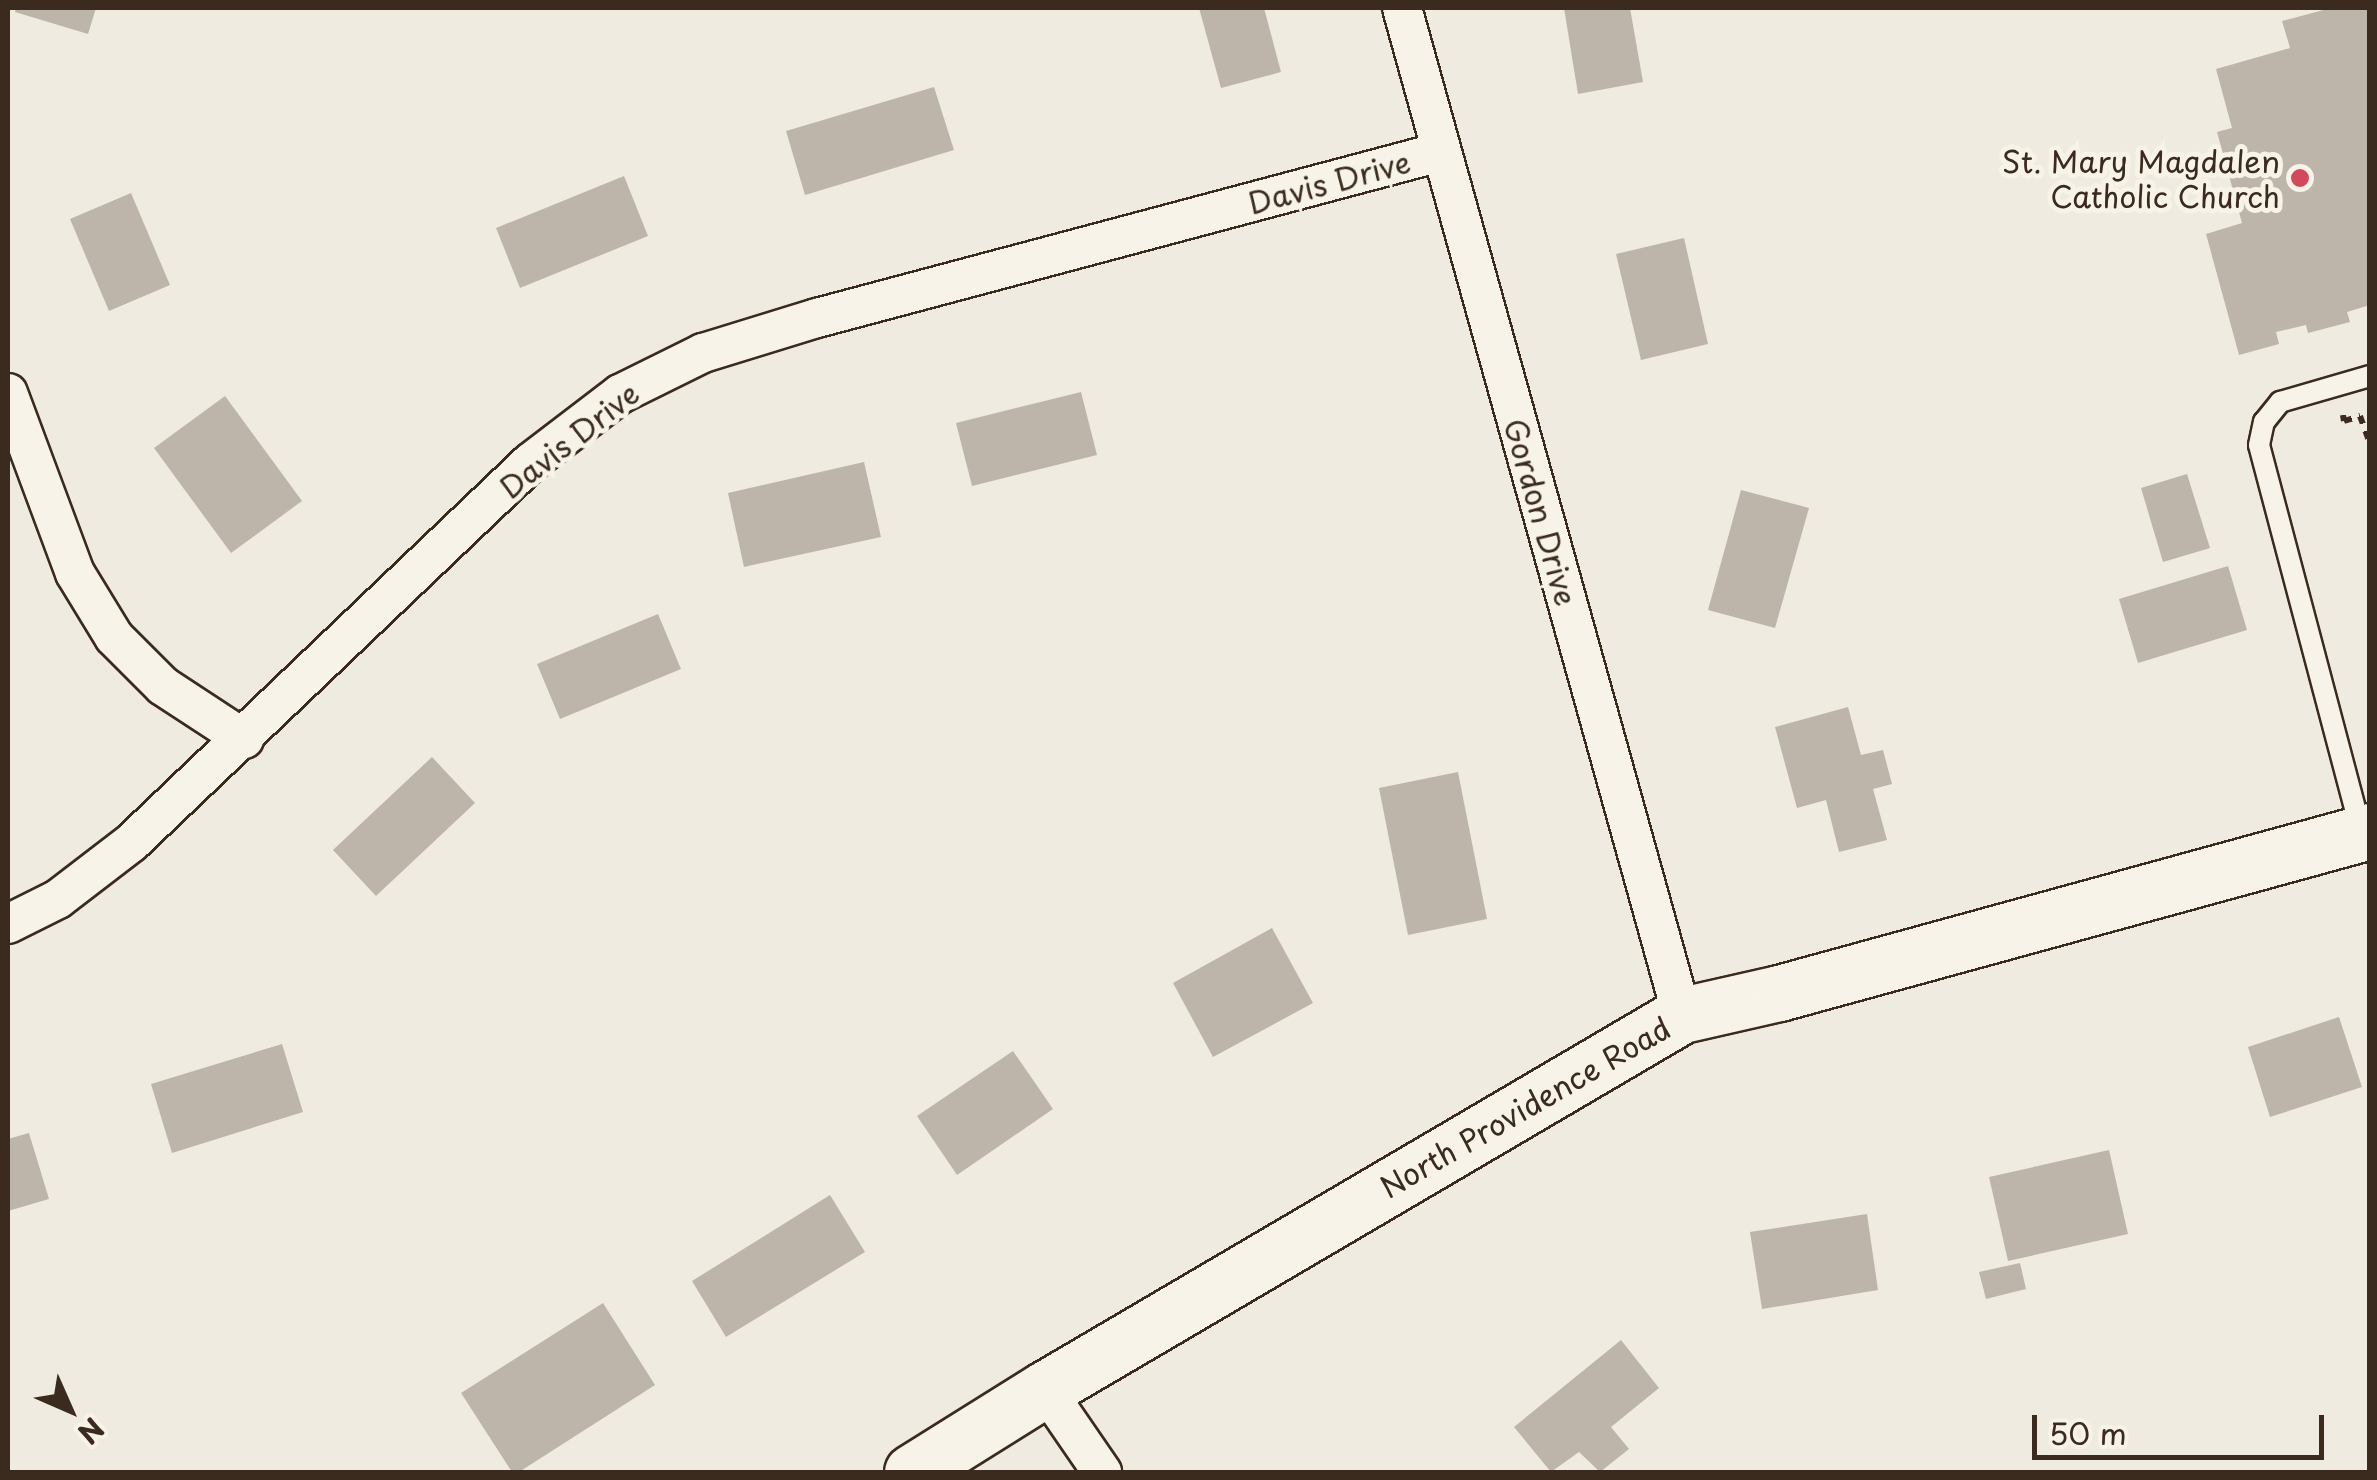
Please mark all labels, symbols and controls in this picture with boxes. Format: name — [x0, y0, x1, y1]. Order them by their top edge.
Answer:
street label: Davis Drive — [1244, 143, 1414, 221]
place label: St. Mary Magdalen Catholic Church — [2002, 143, 2280, 214]
marker: St. Mary Magdalen Catholic Church — [2289, 167, 2311, 189]
street label: Davis Drive — [493, 375, 645, 505]
street label: Gordon Drive — [1497, 414, 1585, 610]
street label: North Providence Road — [1373, 1009, 1677, 1205]
north arrow — [20, 1360, 120, 1460]
scale bar — [2037, 1395, 2330, 1457]
text: N — [69, 1409, 115, 1455]
text: 50 m — [2049, 1410, 2127, 1455]

